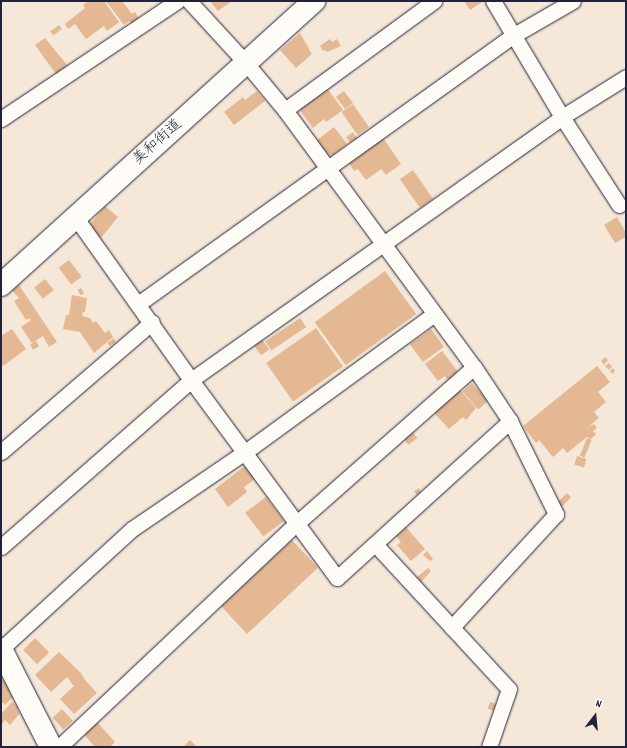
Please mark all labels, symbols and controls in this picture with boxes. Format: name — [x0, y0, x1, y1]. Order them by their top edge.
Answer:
street label: 美和街道 — [130, 116, 186, 170]
north arrow — [575, 696, 615, 736]
text: N — [593, 696, 603, 713]

